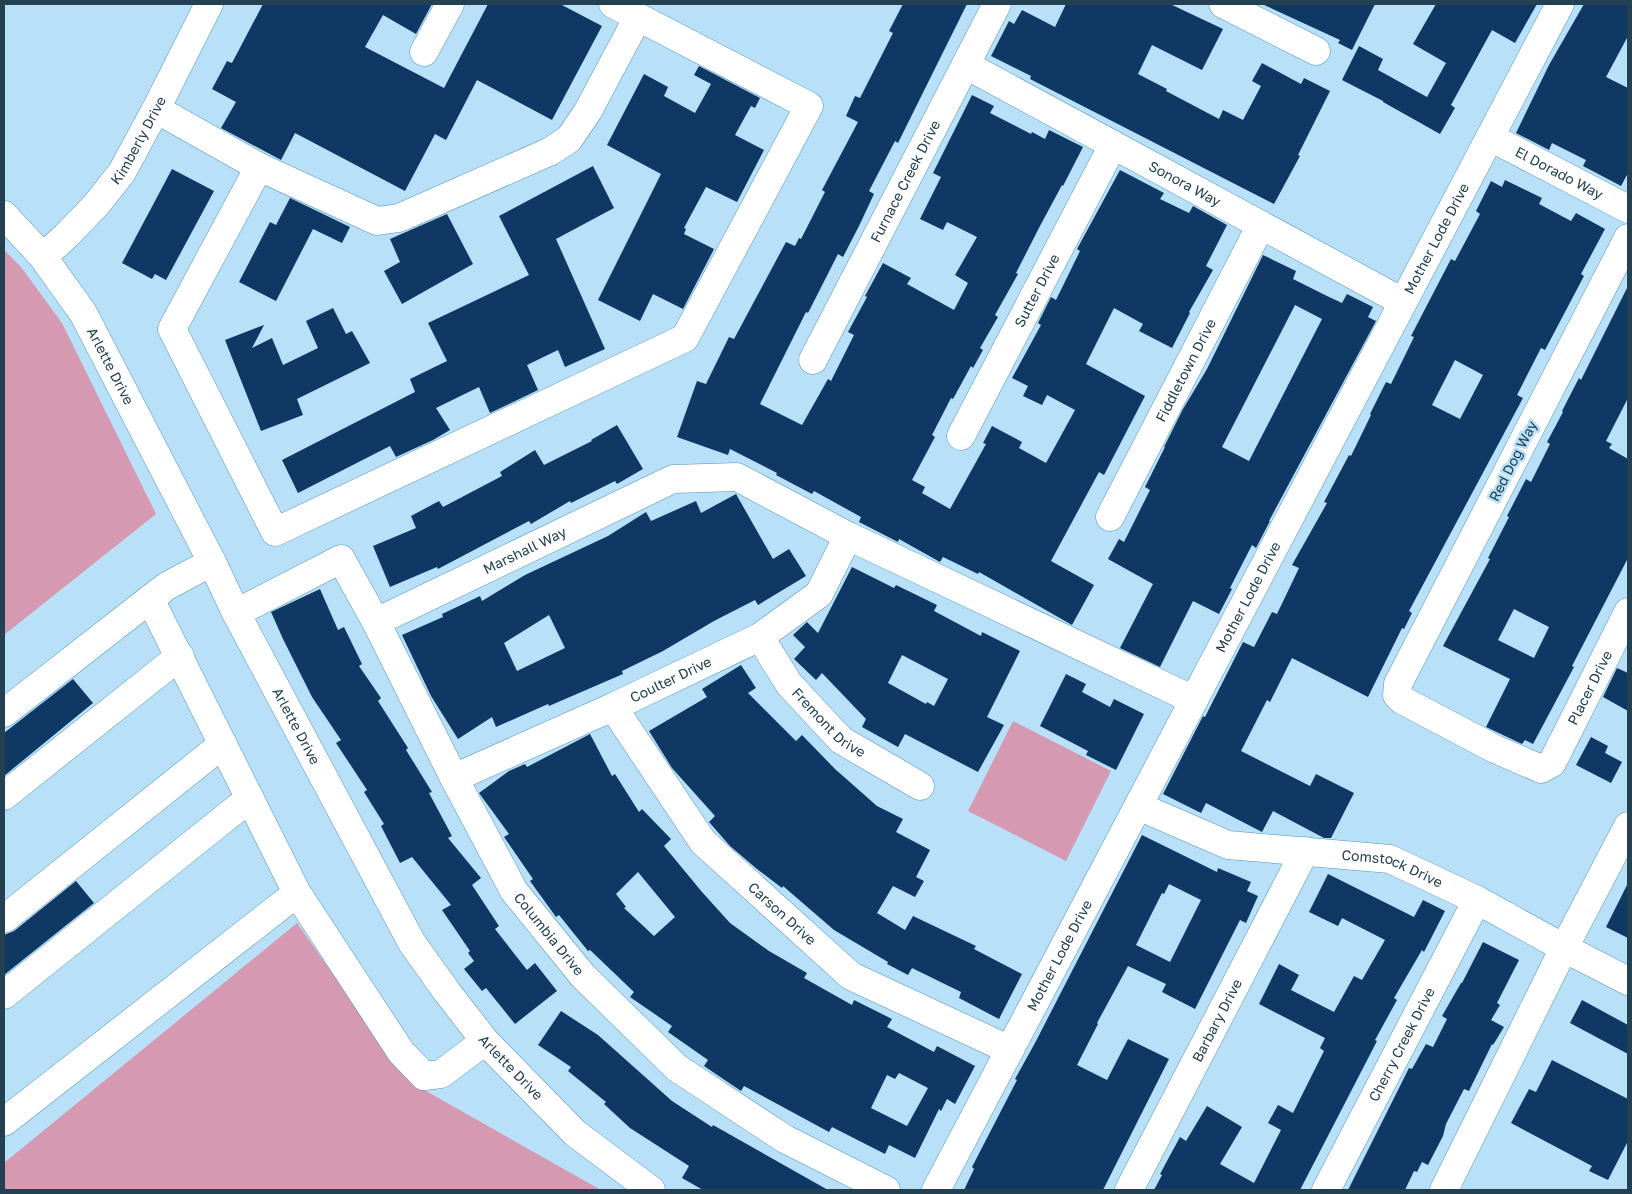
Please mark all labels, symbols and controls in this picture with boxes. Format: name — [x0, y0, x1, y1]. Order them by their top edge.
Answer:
street label: Kimberly Drive — [107, 93, 169, 188]
street label: Furnace Creek Drive — [866, 117, 943, 245]
street label: El Dorado Way — [1512, 143, 1606, 203]
street label: Sonora Way — [1146, 157, 1224, 210]
street label: Mother Lode Drive — [1400, 180, 1472, 297]
street label: Sutter Drive — [1010, 251, 1063, 330]
street label: Fiddletown Drive — [1152, 316, 1219, 425]
street label: Arlette Drive — [84, 324, 138, 407]
street label: Red Dog Way — [1485, 417, 1540, 504]
street label: Marshall Way — [480, 523, 569, 577]
street label: Mother Lode Drive — [1211, 538, 1284, 655]
street label: Placer Drive — [1564, 647, 1615, 728]
street label: Coulter Drive — [627, 652, 714, 706]
street label: Arlette Drive — [269, 684, 324, 767]
street label: Fremont Drive — [789, 684, 869, 760]
street label: Comstock Drive — [1341, 846, 1445, 891]
street label: Carson Drive — [745, 878, 820, 948]
street label: Columbia Drive — [511, 889, 588, 979]
street label: Mother Lode Drive — [1023, 897, 1095, 1014]
street label: Barbary Drive — [1188, 976, 1245, 1065]
street label: Cherry Creek Drive — [1365, 984, 1438, 1104]
street label: Arlette Drive — [475, 1031, 547, 1103]

